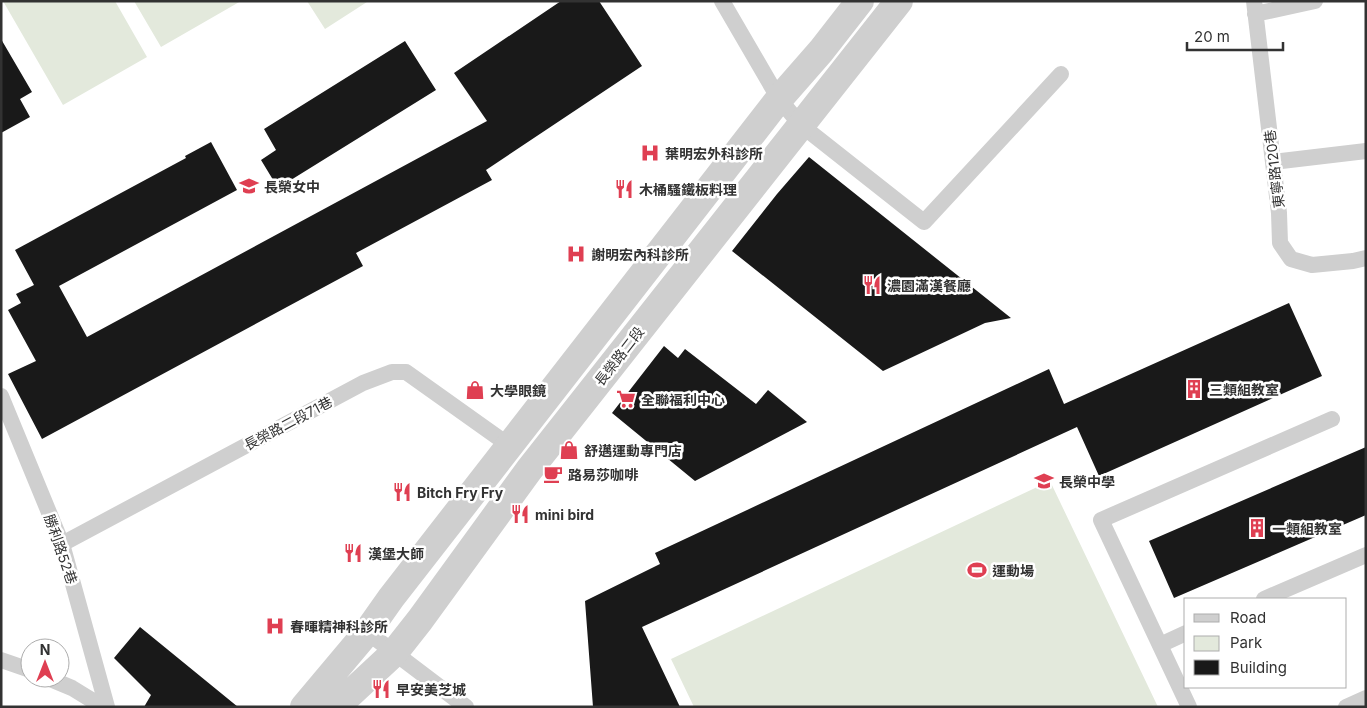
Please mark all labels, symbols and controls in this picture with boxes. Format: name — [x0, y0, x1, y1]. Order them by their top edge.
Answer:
scale bar — [1187, 20, 1283, 52]
text: 20 m — [1194, 27, 1230, 46]
street label: 東寧路120巷 — [1261, 129, 1287, 209]
hospital icon: 葉明宏外科診所 — [639, 142, 661, 164]
place label: 葉明宏外科診所 — [665, 145, 763, 162]
school or university icon: 長榮女中 — [238, 175, 260, 197]
place label: 長榮女中 — [264, 178, 320, 195]
restaurant icon: 木桶騷鐵板料理 — [613, 178, 635, 200]
place label: 木桶騷鐵板料理 — [639, 181, 737, 198]
hospital icon: 謝明宏內科診所 — [565, 243, 587, 265]
place label: 謝明宏內科診所 — [591, 246, 689, 263]
restaurant icon: 濃園滿漢餐廳 — [861, 274, 883, 296]
place label: 濃園滿漢餐廳 — [887, 277, 971, 294]
street label: 長榮路二段 — [591, 323, 647, 389]
building icon: 三類組教室 — [1183, 378, 1205, 400]
shop icon: 大學眼鏡 — [464, 379, 486, 401]
place label: 三類組教室 — [1209, 381, 1279, 398]
place label: 大學眼鏡 — [490, 382, 546, 399]
supermarket icon: 全聯福利中心 — [615, 388, 637, 410]
place label: 全聯福利中心 — [641, 391, 725, 408]
street label: 長榮路二段71巷 — [241, 393, 335, 453]
shop icon: 舒邁運動專門店 — [558, 439, 580, 461]
place label: 舒邁運動專門店 — [584, 442, 682, 459]
cafe icon: 路易莎咖啡 — [542, 463, 564, 485]
place label: 路易莎咖啡 — [568, 466, 639, 483]
school or university icon: 長榮中學 — [1033, 470, 1055, 492]
place label: 長榮中學 — [1059, 473, 1115, 490]
restaurant icon: Bitch Fry Fry — [391, 481, 413, 503]
place label: Bitch Fry Fry — [417, 484, 504, 501]
restaurant icon: mini bird — [509, 503, 531, 525]
place label: mini bird — [535, 506, 594, 523]
street label: 勝利路52巷 — [41, 512, 81, 586]
building icon: 一類組教室 — [1246, 517, 1268, 539]
place label: 一類組教室 — [1272, 520, 1342, 537]
restaurant icon: 漢堡大師 — [342, 542, 364, 564]
place label: 漢堡大師 — [368, 545, 424, 562]
sports icon: 運動場 — [966, 559, 988, 581]
place label: 運動場 — [992, 562, 1034, 579]
legend — [1184, 598, 1347, 688]
text: Road — [1230, 608, 1266, 627]
hospital icon: 春暉精神科診所 — [264, 615, 286, 637]
place label: 春暉精神科診所 — [290, 618, 388, 635]
text: Park — [1230, 633, 1263, 652]
north arrow — [20, 638, 70, 688]
text: N — [40, 641, 50, 658]
text: Building — [1230, 658, 1287, 677]
restaurant icon: 早安美芝城 — [370, 678, 392, 700]
place label: 早安美芝城 — [396, 681, 466, 698]

